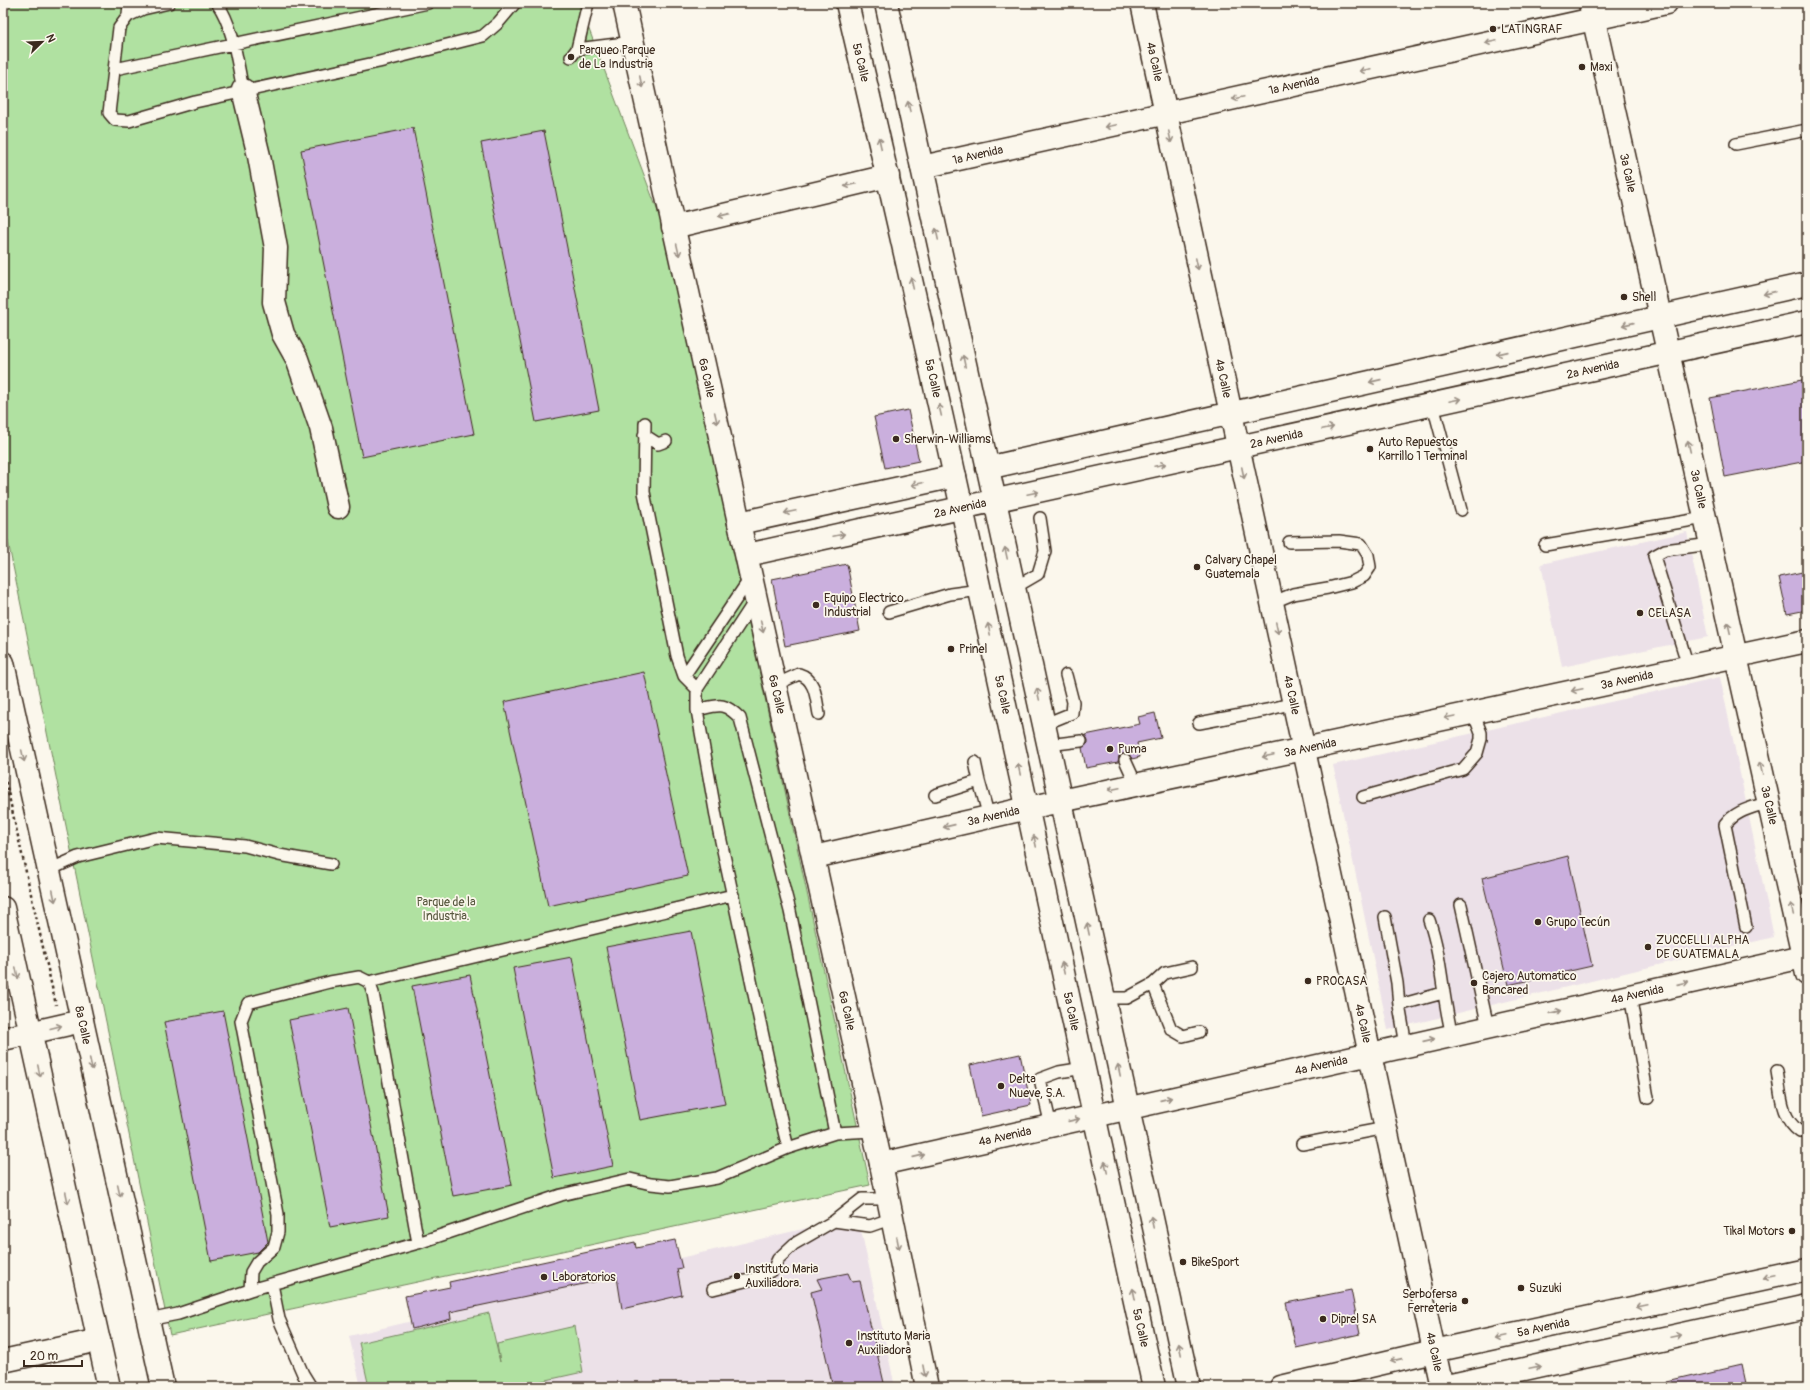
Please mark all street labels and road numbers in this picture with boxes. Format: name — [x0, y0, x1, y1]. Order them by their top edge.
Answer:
street label: 4a Calle — [1143, 41, 1166, 83]
street label: 5a Calle — [849, 42, 872, 83]
street label: 1a Avenida — [1267, 73, 1321, 98]
street label: 1a Avenida — [951, 142, 1005, 168]
street label: 3a Calle — [1616, 152, 1639, 194]
street label: 2a Avenida — [1565, 356, 1621, 383]
street label: 6a Calle — [695, 357, 718, 399]
street label: 4a Calle — [1211, 357, 1234, 400]
street label: 5a Calle — [921, 358, 944, 399]
street label: 2a Avenida — [1249, 426, 1305, 452]
street label: 3a Calle — [1686, 468, 1710, 510]
street label: 2a Avenida — [932, 496, 988, 522]
street label: 3a Avenida — [1599, 667, 1655, 693]
street label: 6a Calle — [765, 673, 788, 716]
street label: 5a Calle — [991, 674, 1014, 716]
street label: 4a Calle — [1280, 674, 1303, 716]
street label: 3a Avenida — [1282, 735, 1338, 761]
street label: 3a Calle — [1757, 784, 1780, 826]
street label: 3a Avenida — [966, 803, 1022, 830]
street label: 4a Avenida — [1609, 981, 1666, 1008]
street label: 6a Calle — [835, 990, 858, 1032]
street label: 5a Calle — [1059, 991, 1082, 1032]
street label: 4a Calle — [1351, 1002, 1374, 1045]
street label: 8a Calle — [71, 1005, 94, 1046]
street label: 4a Avenida — [1293, 1052, 1349, 1079]
street label: 4a Avenida — [977, 1123, 1033, 1150]
street label: 5a Calle — [1129, 1307, 1152, 1349]
street label: 5a Avenida — [1516, 1315, 1571, 1341]
street label: 4a Calle — [1422, 1331, 1445, 1373]

